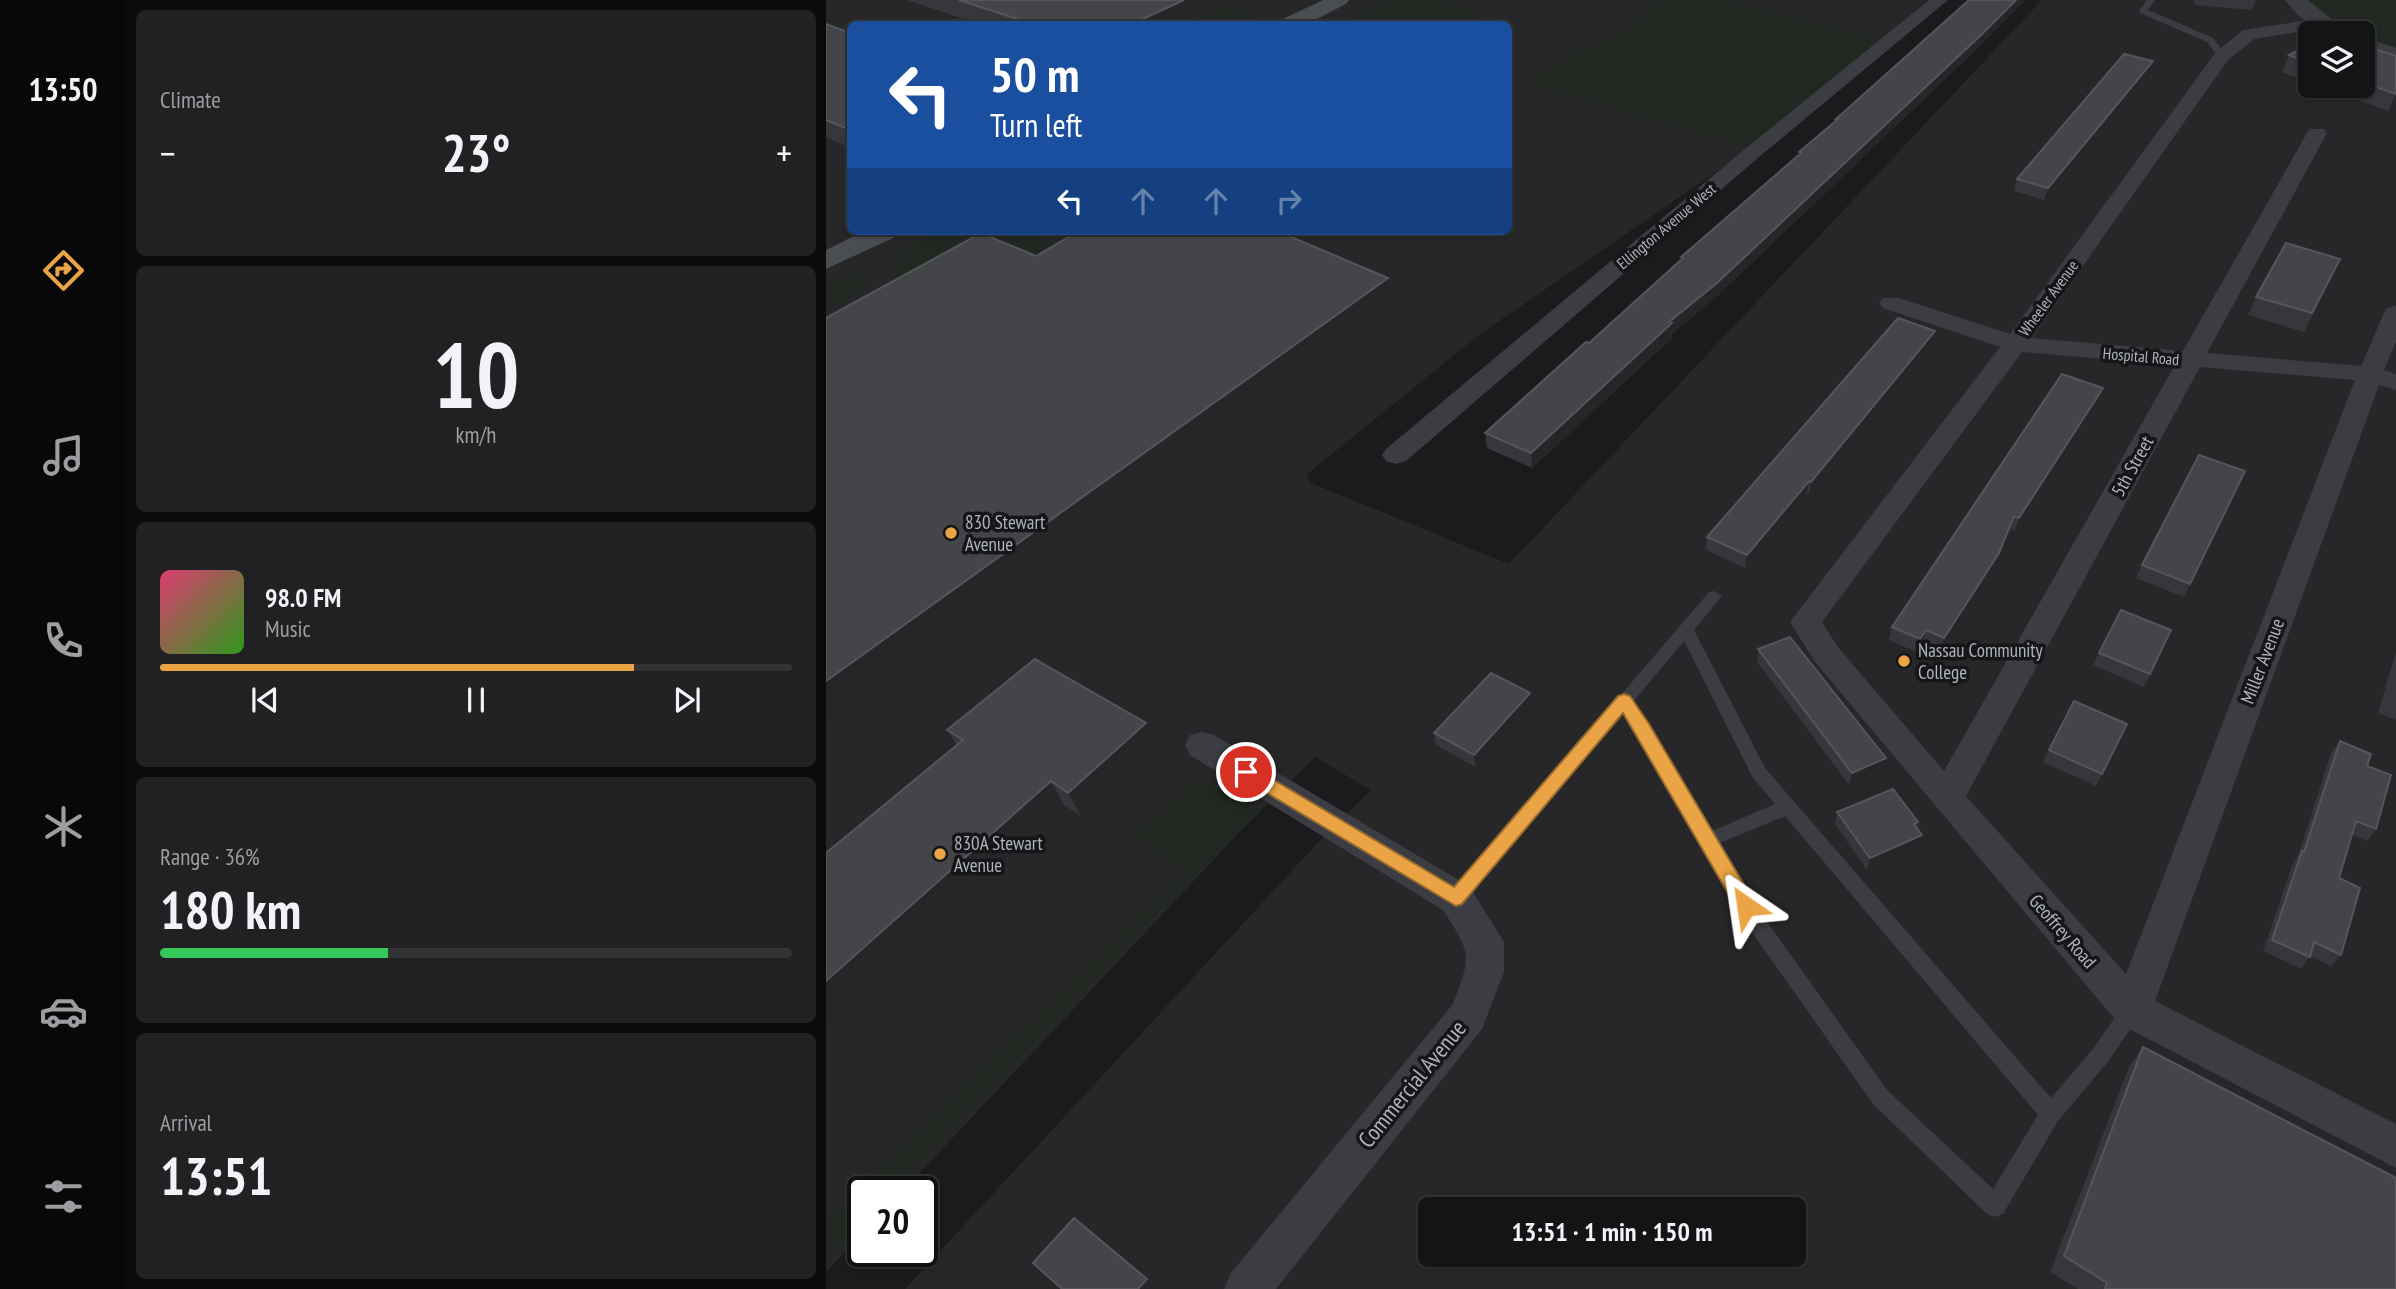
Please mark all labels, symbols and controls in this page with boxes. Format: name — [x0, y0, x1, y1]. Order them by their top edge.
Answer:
map controls — [2298, 21, 2375, 98]
button: layers — [2298, 21, 2375, 98]
text: 50 m — [990, 42, 1079, 106]
icon: left — [875, 49, 966, 140]
text: 13:50 — [28, 68, 98, 110]
text: Climate — [160, 85, 221, 114]
text: Turn left — [990, 104, 1082, 146]
text: 23° — [442, 119, 510, 186]
text: − — [160, 128, 176, 177]
text: + — [776, 128, 792, 177]
street label: Ellington Avenue West — [1612, 178, 1720, 273]
icon: left — [1051, 182, 1089, 220]
icon: ahead — [1124, 182, 1162, 220]
icon: ahead — [1197, 182, 1235, 220]
icon: right — [1270, 182, 1308, 220]
icon: directions — [39, 246, 88, 295]
street label: Wheeler Avenue — [2014, 256, 2082, 340]
text: 10 — [433, 315, 520, 433]
street label: Hospital Road — [2102, 343, 2180, 369]
text: km/h — [456, 420, 496, 449]
icon: music — [39, 431, 88, 480]
street label: 5th Street — [2106, 431, 2159, 500]
place label: 830 Stewart Avenue — [965, 510, 1046, 556]
marker: 830 Stewart Avenue — [943, 525, 959, 541]
text: 98.0 FM — [265, 581, 341, 614]
text: Music — [265, 614, 311, 643]
street label: Miller Avenue — [2235, 615, 2289, 707]
icon: phone — [39, 616, 88, 665]
place label: Nassau Community College — [1918, 638, 2043, 684]
marker: Nassau Community College — [1896, 653, 1912, 669]
icon: previous — [246, 681, 284, 719]
icon: pause — [457, 681, 495, 719]
icon: next — [668, 681, 706, 719]
pin — [1216, 742, 1276, 802]
icon: arrive — [1227, 753, 1265, 791]
icon: climate — [39, 802, 88, 851]
place label: 830A Stewart Avenue — [954, 831, 1043, 877]
text: Range · 36% — [160, 842, 260, 871]
marker: 830A Stewart Avenue — [932, 846, 948, 862]
position arrow — [1709, 869, 1783, 943]
text: 180 km — [160, 876, 301, 943]
street label: Geoffrey Road — [2024, 889, 2102, 973]
icon: car — [39, 987, 88, 1036]
street label: Commercial Avenue — [1351, 1014, 1472, 1153]
text: Arrival — [160, 1108, 212, 1137]
text: 13:51 — [160, 1142, 272, 1209]
icon: filters — [39, 1172, 88, 1221]
speed limit sign: 20 — [847, 1176, 938, 1267]
text: 13:51 · 1 min · 150 m — [1512, 1215, 1712, 1248]

